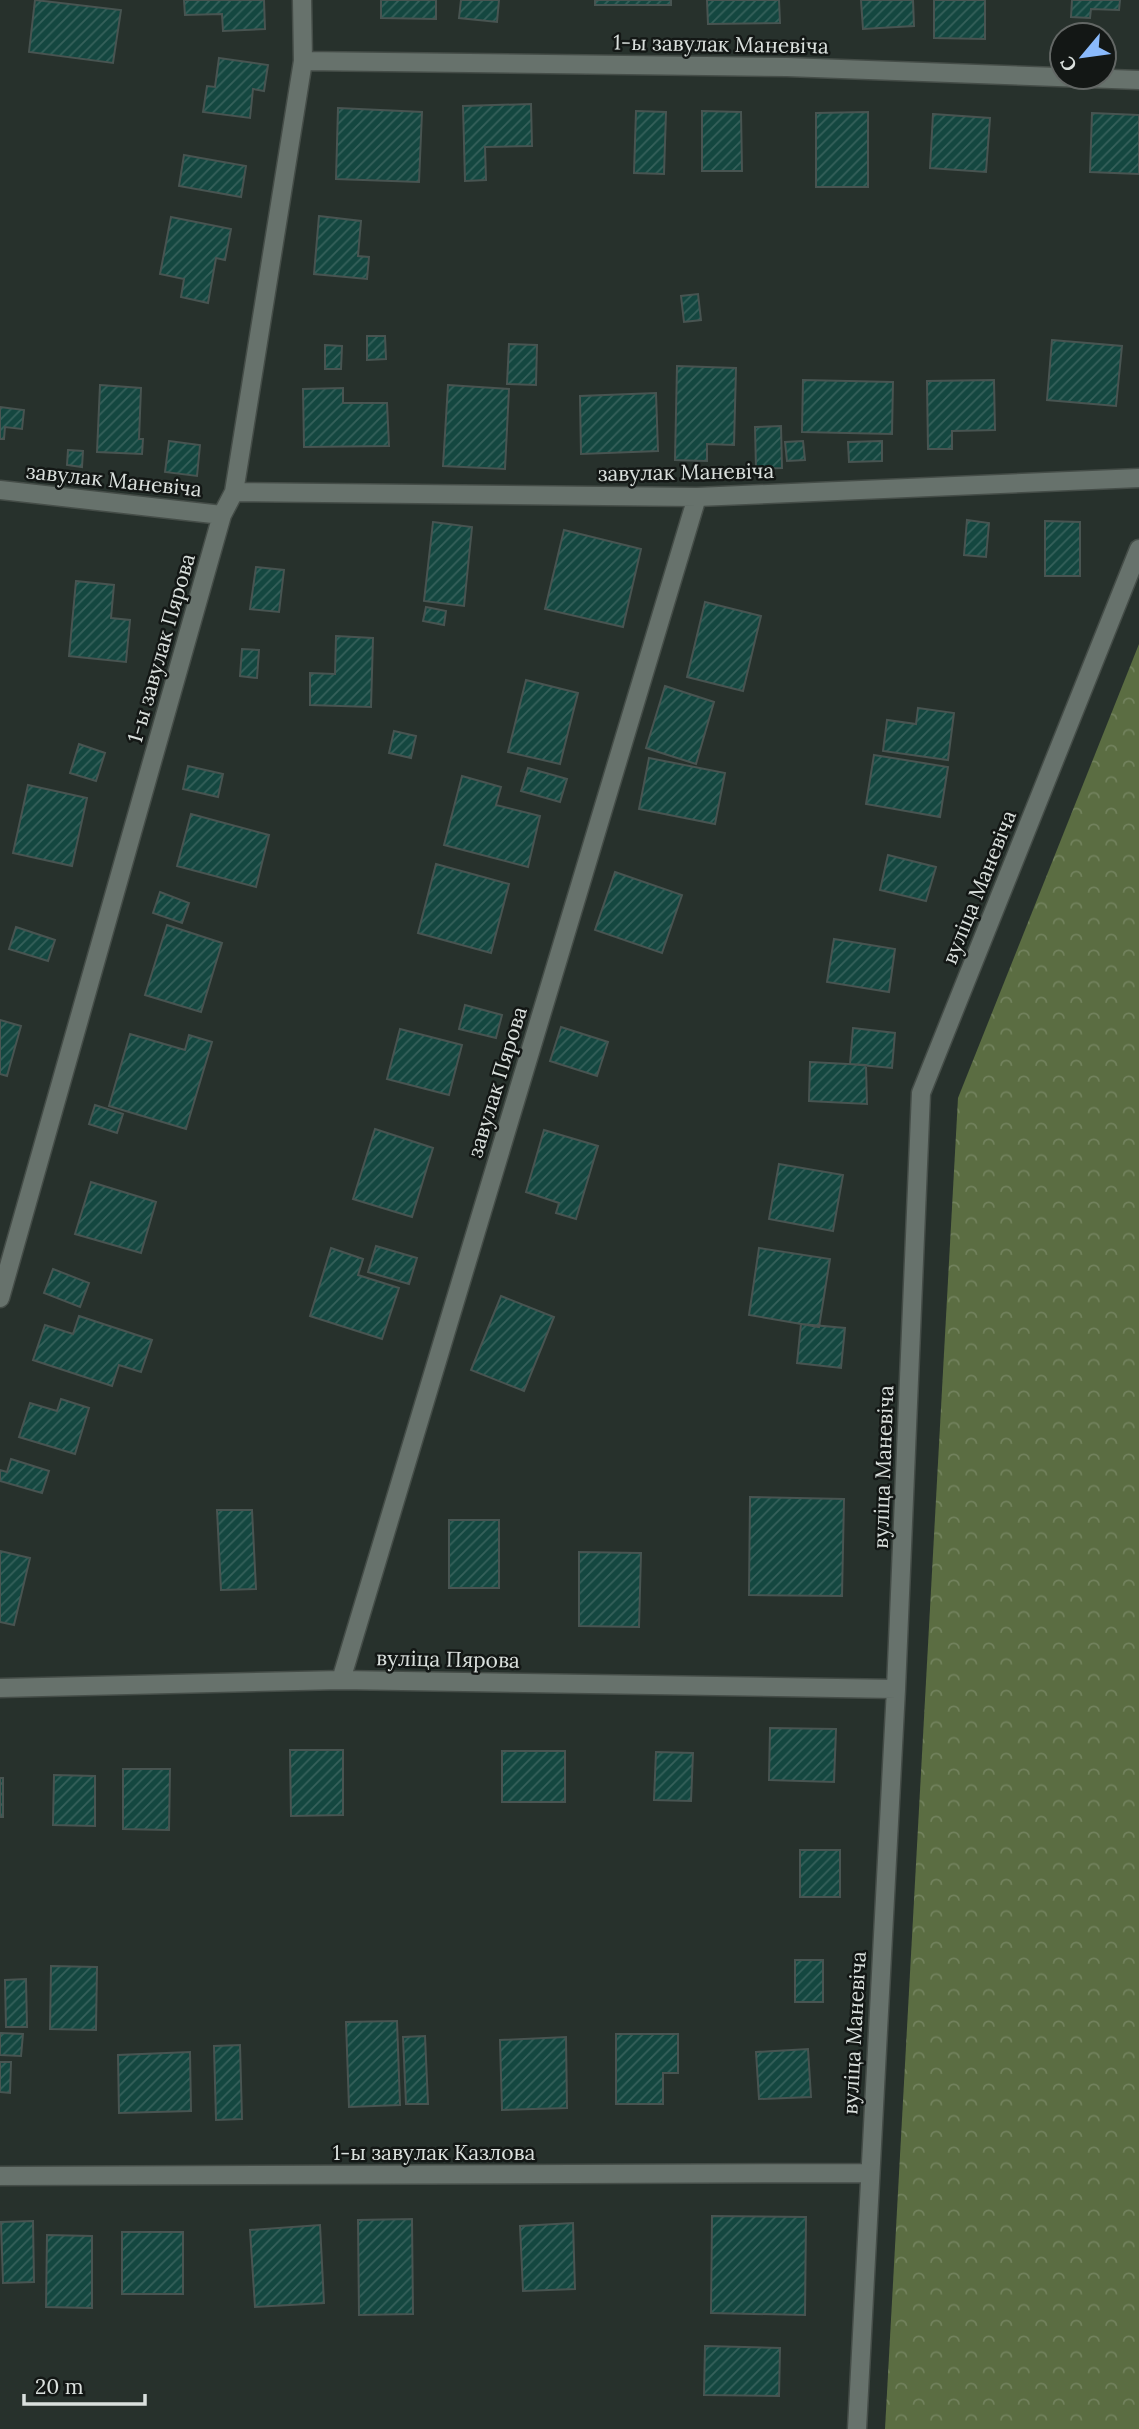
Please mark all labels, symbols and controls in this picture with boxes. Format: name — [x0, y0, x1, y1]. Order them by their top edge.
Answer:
north arrow — [1048, 21, 1118, 91]
street label: 1-ы завулак Маневіча — [613, 29, 829, 59]
text: С — [1054, 53, 1082, 76]
street label: завулак Маневіча — [25, 457, 203, 503]
street label: завулак Маневіча — [598, 457, 775, 487]
street label: 1-ы завулак Пярова — [121, 550, 201, 746]
street label: вуліца Маневіча — [936, 806, 1022, 968]
street label: завулак Пярова — [461, 1003, 533, 1161]
street label: вуліца Маневіча — [867, 1385, 899, 1549]
street label: вуліца Пярова — [376, 1644, 520, 1674]
street label: вуліца Маневіча — [836, 1950, 872, 2115]
street label: 1-ы завулак Казлова — [333, 2139, 535, 2166]
scale bar — [24, 2362, 145, 2406]
text: 20 m — [35, 2373, 84, 2400]

